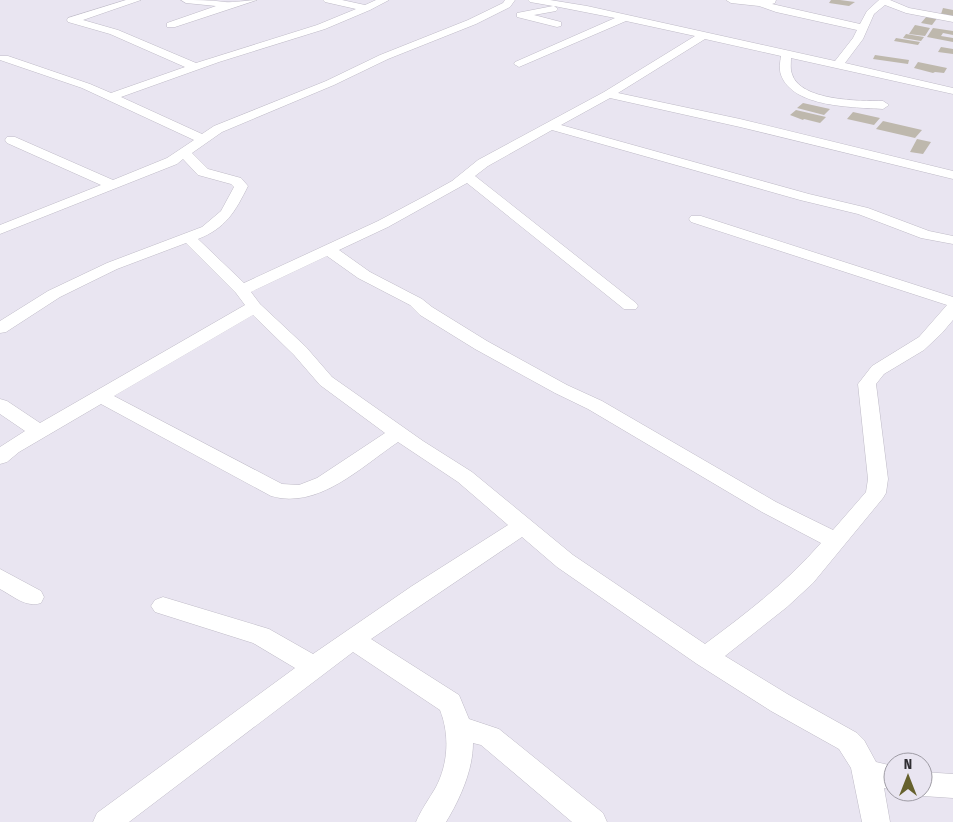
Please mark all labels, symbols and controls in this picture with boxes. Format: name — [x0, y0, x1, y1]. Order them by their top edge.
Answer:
north arrow — [883, 752, 933, 802]
text: N — [904, 756, 912, 773]

